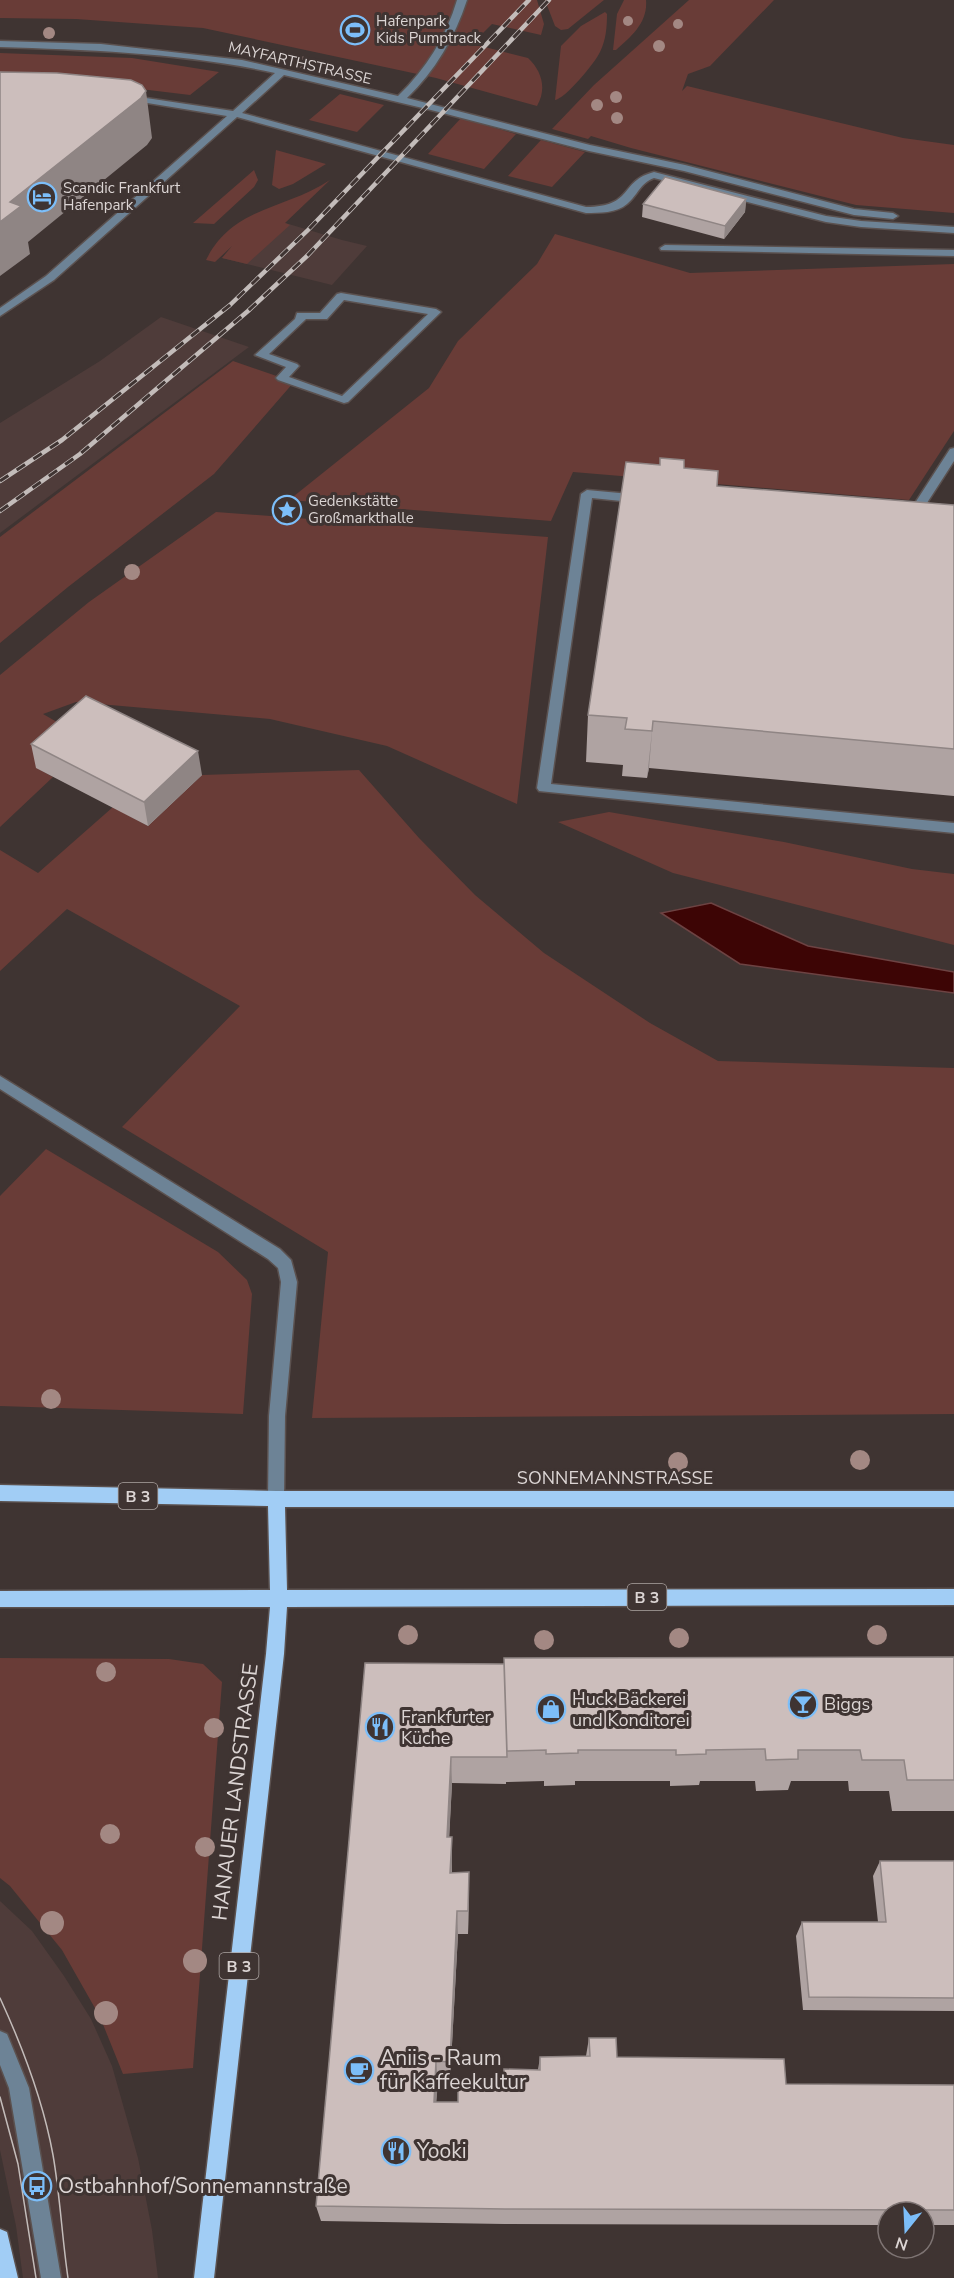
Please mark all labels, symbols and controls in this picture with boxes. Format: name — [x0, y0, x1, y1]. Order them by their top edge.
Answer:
place label: Hafenpark Kids Pumptrack — [376, 11, 481, 48]
sports icon: Hafenpark Kids Pumptrack — [339, 14, 371, 46]
street label: MAYFARTHSTRASSE — [226, 37, 374, 89]
place label: Scandic Frankfurt Hafenpark — [63, 178, 181, 215]
hotel icon: Scandic Frankfurt Hafenpark — [26, 181, 58, 213]
place label: Gedenkstätte Großmarkthalle — [308, 491, 414, 528]
place icon: Gedenkstätte Großmarkthalle — [271, 494, 303, 526]
street label: SONNEMANNSTRASSE — [517, 1466, 713, 1490]
road number: B 3 — [118, 1483, 158, 1509]
road number: B 3 — [628, 1584, 666, 1610]
street label: HANAUER LANDSTRASSE — [205, 1662, 265, 1922]
place label: Huck Bäckerei und Konditorei — [572, 1687, 690, 1732]
bar icon: Biggs — [787, 1688, 819, 1720]
place label: Biggs — [824, 1692, 870, 1716]
shop icon: Huck Bäckerei und Konditorei — [535, 1693, 567, 1725]
place label: Frankfurter Küche — [401, 1705, 492, 1750]
restaurant icon: Frankfurter Küche — [364, 1711, 396, 1743]
road number: B 3 — [220, 1953, 258, 1979]
place label: Aniis - Raum für Kaffeekultur — [380, 2044, 527, 2096]
cafe icon: Aniis - Raum für Kaffeekultur — [343, 2054, 375, 2086]
restaurant icon: Yooki — [380, 2135, 412, 2167]
place label: Yooki — [416, 2137, 467, 2165]
bus stop icon: Ostbahnhof/Sonnemannstraße — [21, 2170, 53, 2202]
place label: Ostbahnhof/Sonnemannstraße — [58, 2172, 348, 2200]
north arrow — [876, 2200, 936, 2260]
text: N — [893, 2231, 911, 2256]

